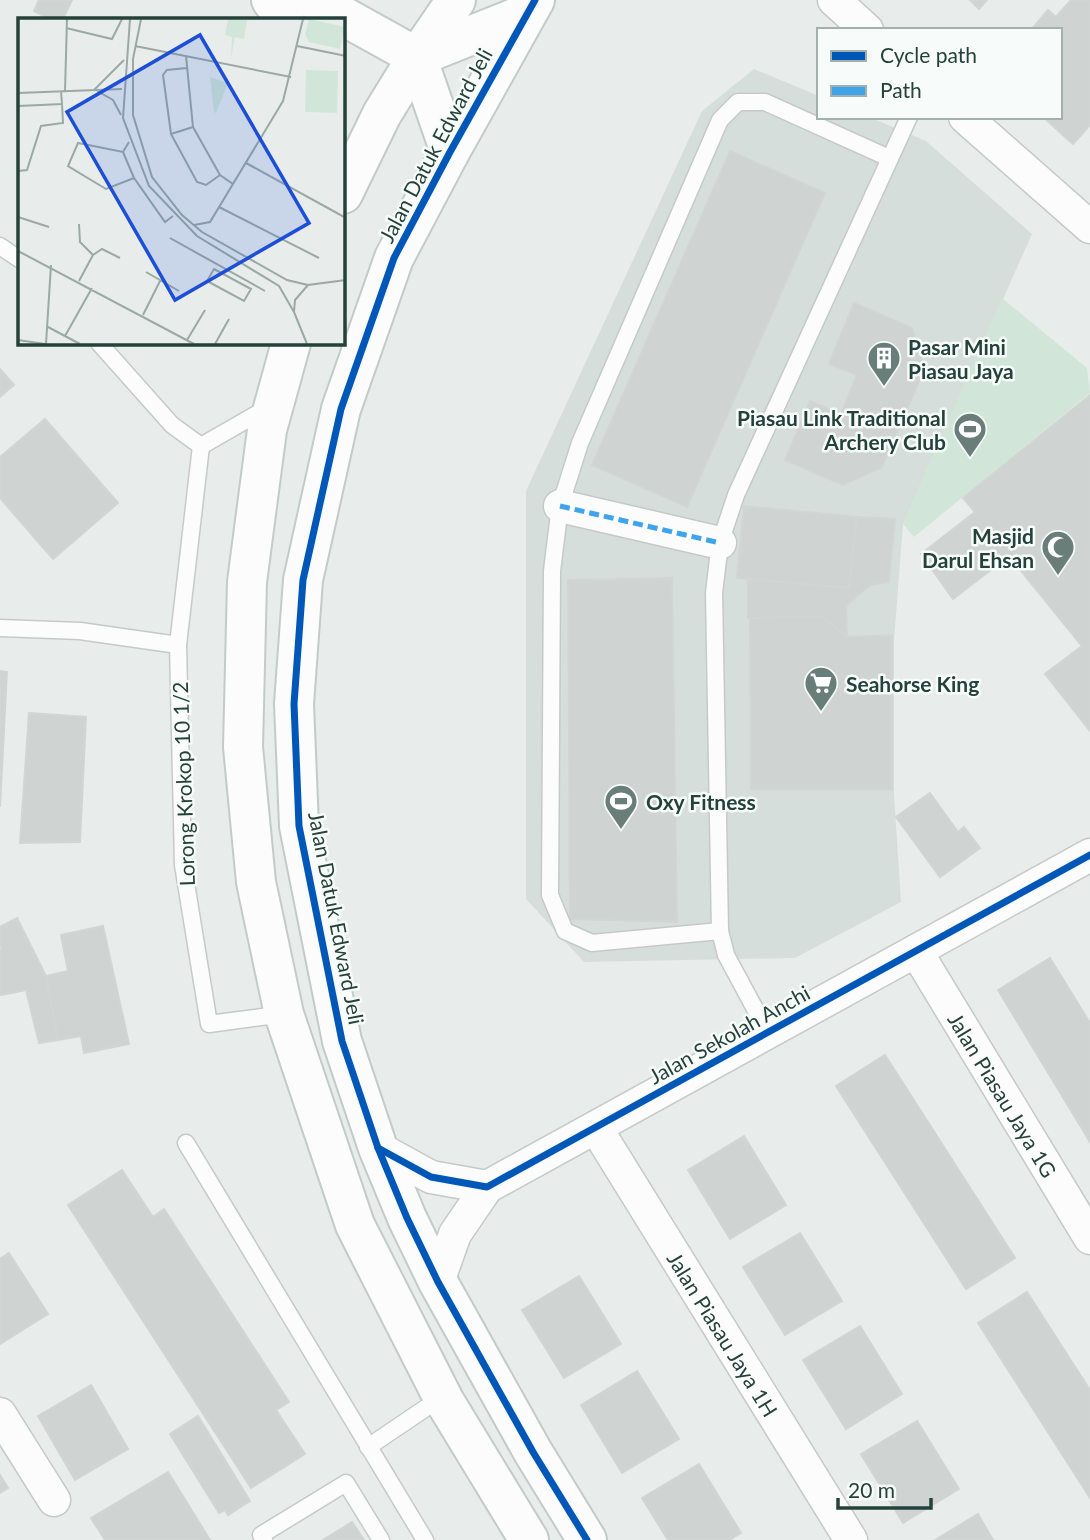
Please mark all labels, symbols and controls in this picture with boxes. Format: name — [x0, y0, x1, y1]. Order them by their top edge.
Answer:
inset map — [18, 18, 345, 345]
legend — [817, 28, 1062, 119]
text: Cycle path — [880, 42, 977, 67]
street label: Jalan Datuk Edward Jeli — [373, 44, 497, 246]
text: Path — [880, 77, 922, 102]
place label: Pasar Mini Piasau Jaya — [908, 334, 1014, 383]
building icon: Pasar Mini Piasau Jaya — [865, 339, 903, 388]
place label: Piasau Link Traditional Archery Club — [737, 405, 946, 454]
sports icon: Piasau Link Traditional Archery Club — [951, 410, 989, 459]
place label: Masjid Darul Ehsan — [922, 523, 1034, 572]
mosque icon: Masjid Darul Ehsan — [1039, 528, 1077, 577]
supermarket icon: Seahorse King — [802, 664, 840, 713]
place label: Seahorse King — [846, 671, 979, 696]
street label: Lorong Krokop 10 1/2 — [167, 681, 199, 887]
sports icon: Oxy Fitness — [602, 782, 640, 831]
place label: Oxy Fitness — [646, 789, 756, 814]
street label: Jalan Datuk Edward Jeli — [304, 809, 370, 1027]
street label: Jalan Sekolah Anchi — [644, 979, 814, 1089]
street label: Jalan Piasau Jaya 1G — [944, 1008, 1063, 1182]
street label: Jalan Piasau Jaya 1H — [663, 1247, 784, 1421]
scale bar — [838, 1466, 931, 1510]
text: 20 m — [848, 1477, 895, 1502]

